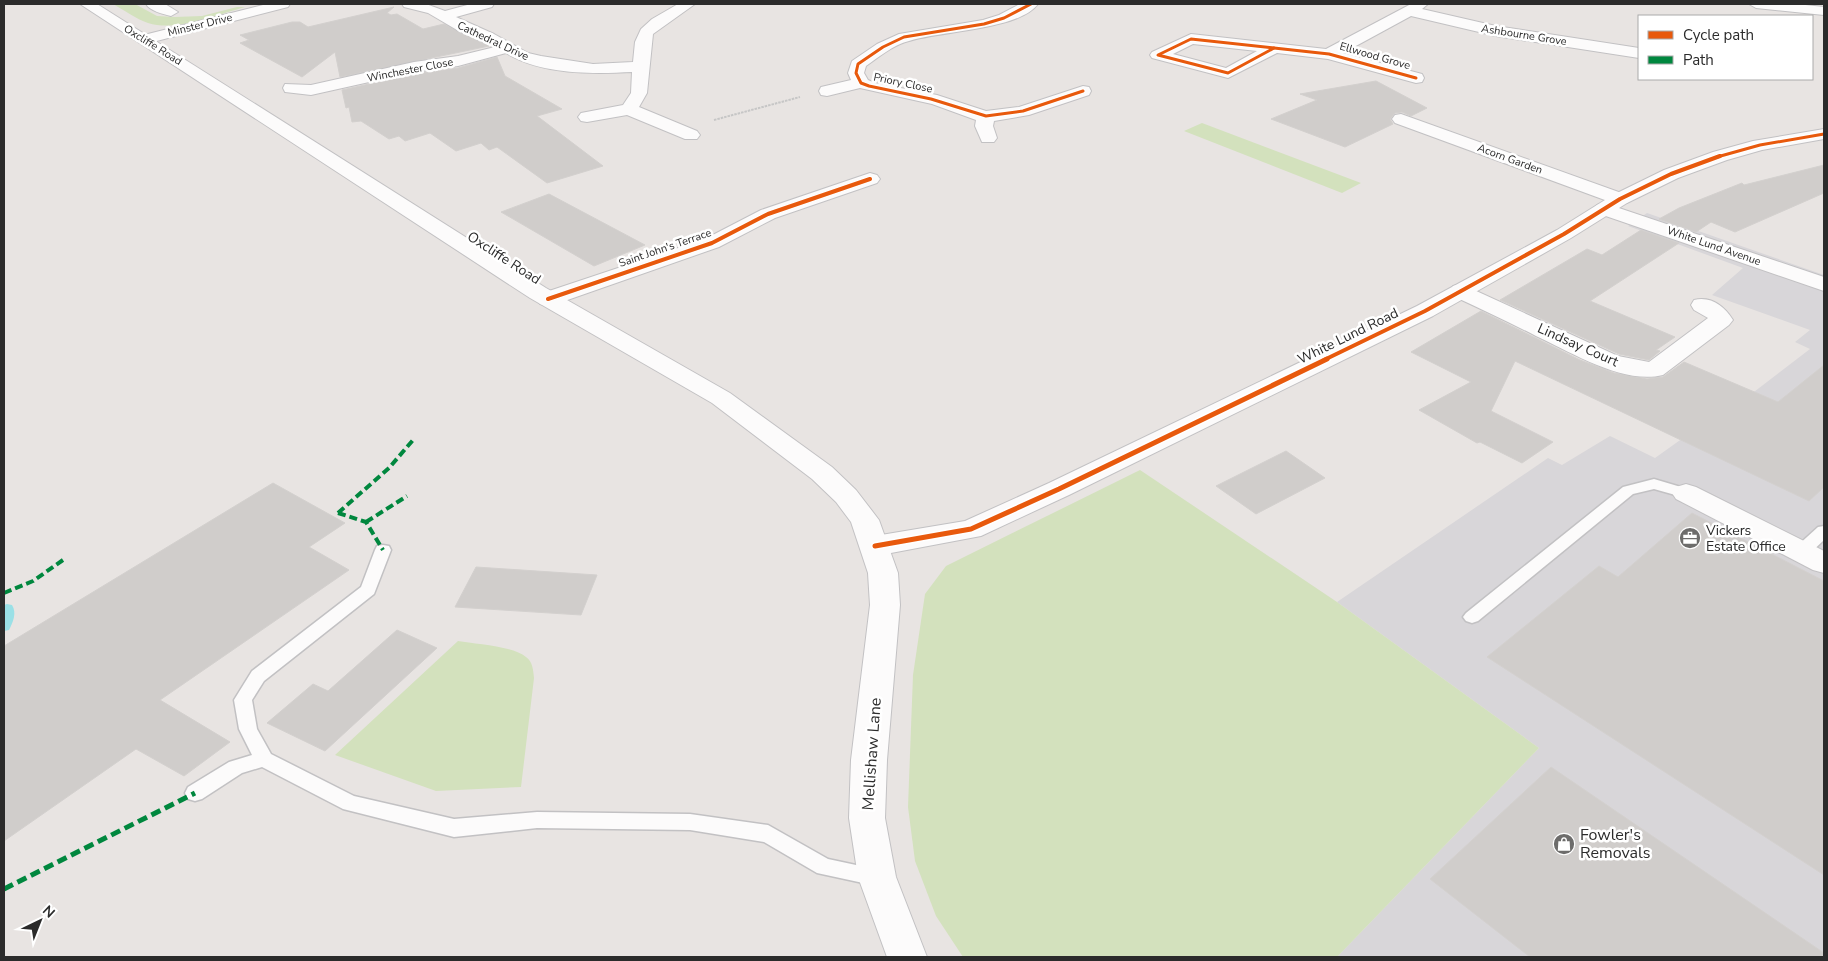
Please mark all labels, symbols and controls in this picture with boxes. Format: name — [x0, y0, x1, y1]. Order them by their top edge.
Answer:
street label: Minster Drive — [166, 10, 234, 40]
legend — [1638, 15, 1813, 80]
street label: Cathedral Drive — [455, 18, 531, 64]
street label: Oxcliffe Road — [121, 21, 185, 69]
street label: Ashbourne Grove — [1480, 21, 1568, 49]
text: Cycle path — [1683, 25, 1754, 45]
street label: Ellwood Grove — [1338, 39, 1412, 73]
text: Path — [1683, 50, 1714, 70]
street label: Winchester Close — [366, 54, 455, 86]
street label: Priory Close — [872, 69, 934, 97]
street label: Acorn Garden — [1475, 140, 1545, 178]
street label: White Lund Avenue — [1665, 223, 1763, 269]
street label: Saint John's Terrace — [617, 225, 713, 271]
street label: Oxcliffe Road — [463, 227, 545, 289]
street label: White Lund Road — [1294, 303, 1402, 369]
street label: Lindsay Court — [1535, 319, 1622, 371]
place label: Vickers Estate Office — [1705, 521, 1786, 556]
office icon: Vickers Estate Office — [1678, 526, 1702, 550]
street label: Mellishaw Lane — [857, 697, 887, 811]
place label: Fowler's Removals — [1580, 824, 1650, 864]
shop icon: Fowler's Removals — [1552, 832, 1576, 856]
north arrow — [15, 896, 65, 946]
text: N — [38, 901, 59, 922]

